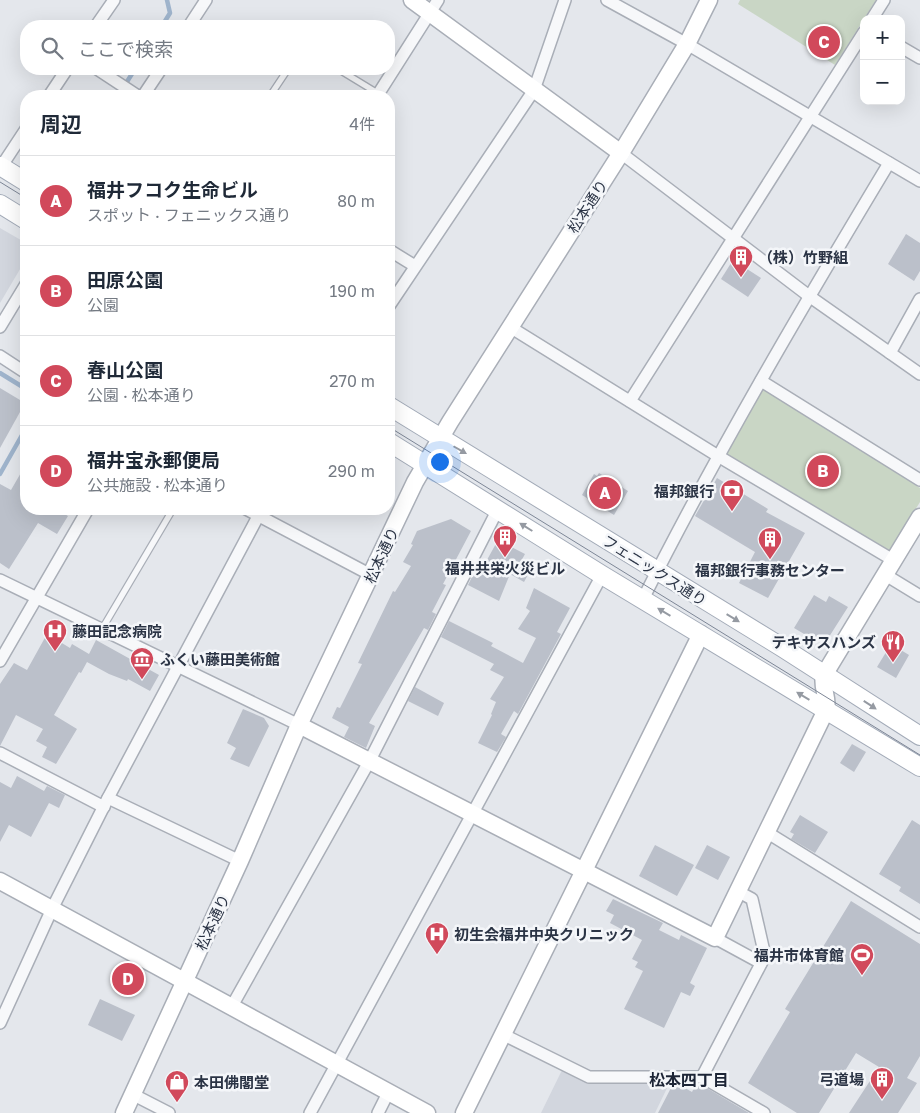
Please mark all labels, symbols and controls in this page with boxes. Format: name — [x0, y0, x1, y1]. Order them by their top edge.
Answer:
map controls — [860, 15, 905, 105]
button: + — [860, 15, 905, 60]
search box — [20, 20, 395, 75]
pin: C — [808, 23, 840, 61]
icon: search — [38, 34, 66, 62]
text: ここで検索 — [78, 37, 173, 60]
button: − — [860, 60, 905, 105]
text: 周辺 — [40, 111, 82, 137]
text: 4件 — [349, 114, 375, 134]
street label: 松本通り — [563, 176, 611, 236]
text: 福井フコク生命ビル — [87, 178, 258, 201]
text: A — [50, 191, 62, 211]
text: 80 m — [337, 191, 375, 211]
text: スポット · フェニックス通り — [87, 205, 291, 225]
building icon: （株）竹野組 — [728, 244, 754, 278]
place label: （株）竹野組 — [758, 248, 848, 266]
text: 田原公園 — [87, 268, 163, 291]
text: B — [50, 281, 62, 301]
text: 190 m — [329, 281, 375, 301]
text: 公園 — [87, 295, 119, 315]
text: 春山公園 — [87, 358, 163, 381]
text: C — [50, 371, 62, 391]
text: 270 m — [329, 371, 375, 391]
text: 公園 · 松本通り — [87, 385, 196, 405]
one-way arrow — [453, 446, 467, 455]
text: 福井宝永郵便局 — [87, 448, 220, 471]
your location — [427, 449, 453, 475]
pin: B — [807, 452, 839, 490]
text: D — [50, 461, 62, 481]
text: 290 m — [328, 461, 375, 481]
pin: A — [589, 474, 621, 512]
text: 公共施設 · 松本通り — [87, 475, 228, 495]
bank icon: 福邦銀行 — [719, 478, 745, 512]
place label: 福邦銀行 — [653, 482, 714, 500]
one-way arrow — [519, 522, 533, 531]
street label: 松本通り — [360, 524, 402, 586]
building icon: 福井共栄火災ビル — [492, 524, 518, 558]
building icon: 福邦銀行事務センター — [757, 526, 783, 560]
street label: フェニックス通り — [600, 531, 710, 609]
place label: 福井共栄火災ビル — [444, 559, 565, 577]
place label: 福邦銀行事務センター — [694, 561, 845, 579]
one-way arrow — [658, 607, 671, 616]
one-way arrow — [726, 613, 739, 622]
hospital icon: 藤田記念病院 — [42, 618, 68, 652]
place label: 藤田記念病院 — [72, 622, 162, 640]
restaurant icon: テキサスハンズ — [880, 629, 906, 663]
place label: テキサスハンズ — [772, 633, 876, 651]
museum icon: ふくい藤田美術館 — [129, 646, 155, 680]
place label: ふくい藤田美術館 — [160, 650, 280, 668]
one-way arrow — [797, 692, 810, 701]
one-way arrow — [863, 700, 876, 709]
street label: 松本通り — [191, 891, 233, 953]
hospital icon: 初生会福井中央クリニック — [424, 921, 450, 955]
place label: 初生会福井中央クリニック — [454, 925, 634, 943]
sports icon: 福井市体育館 — [849, 942, 875, 976]
place label: 福井市体育館 — [753, 946, 844, 964]
pin: D — [112, 960, 144, 998]
building icon: 弓道場 — [869, 1066, 895, 1100]
shop icon: 本田佛閣堂 — [164, 1069, 190, 1103]
district label: 松本四丁目 — [649, 1070, 729, 1090]
place label: 弓道場 — [819, 1070, 864, 1088]
place label: 本田佛閣堂 — [194, 1073, 269, 1091]

